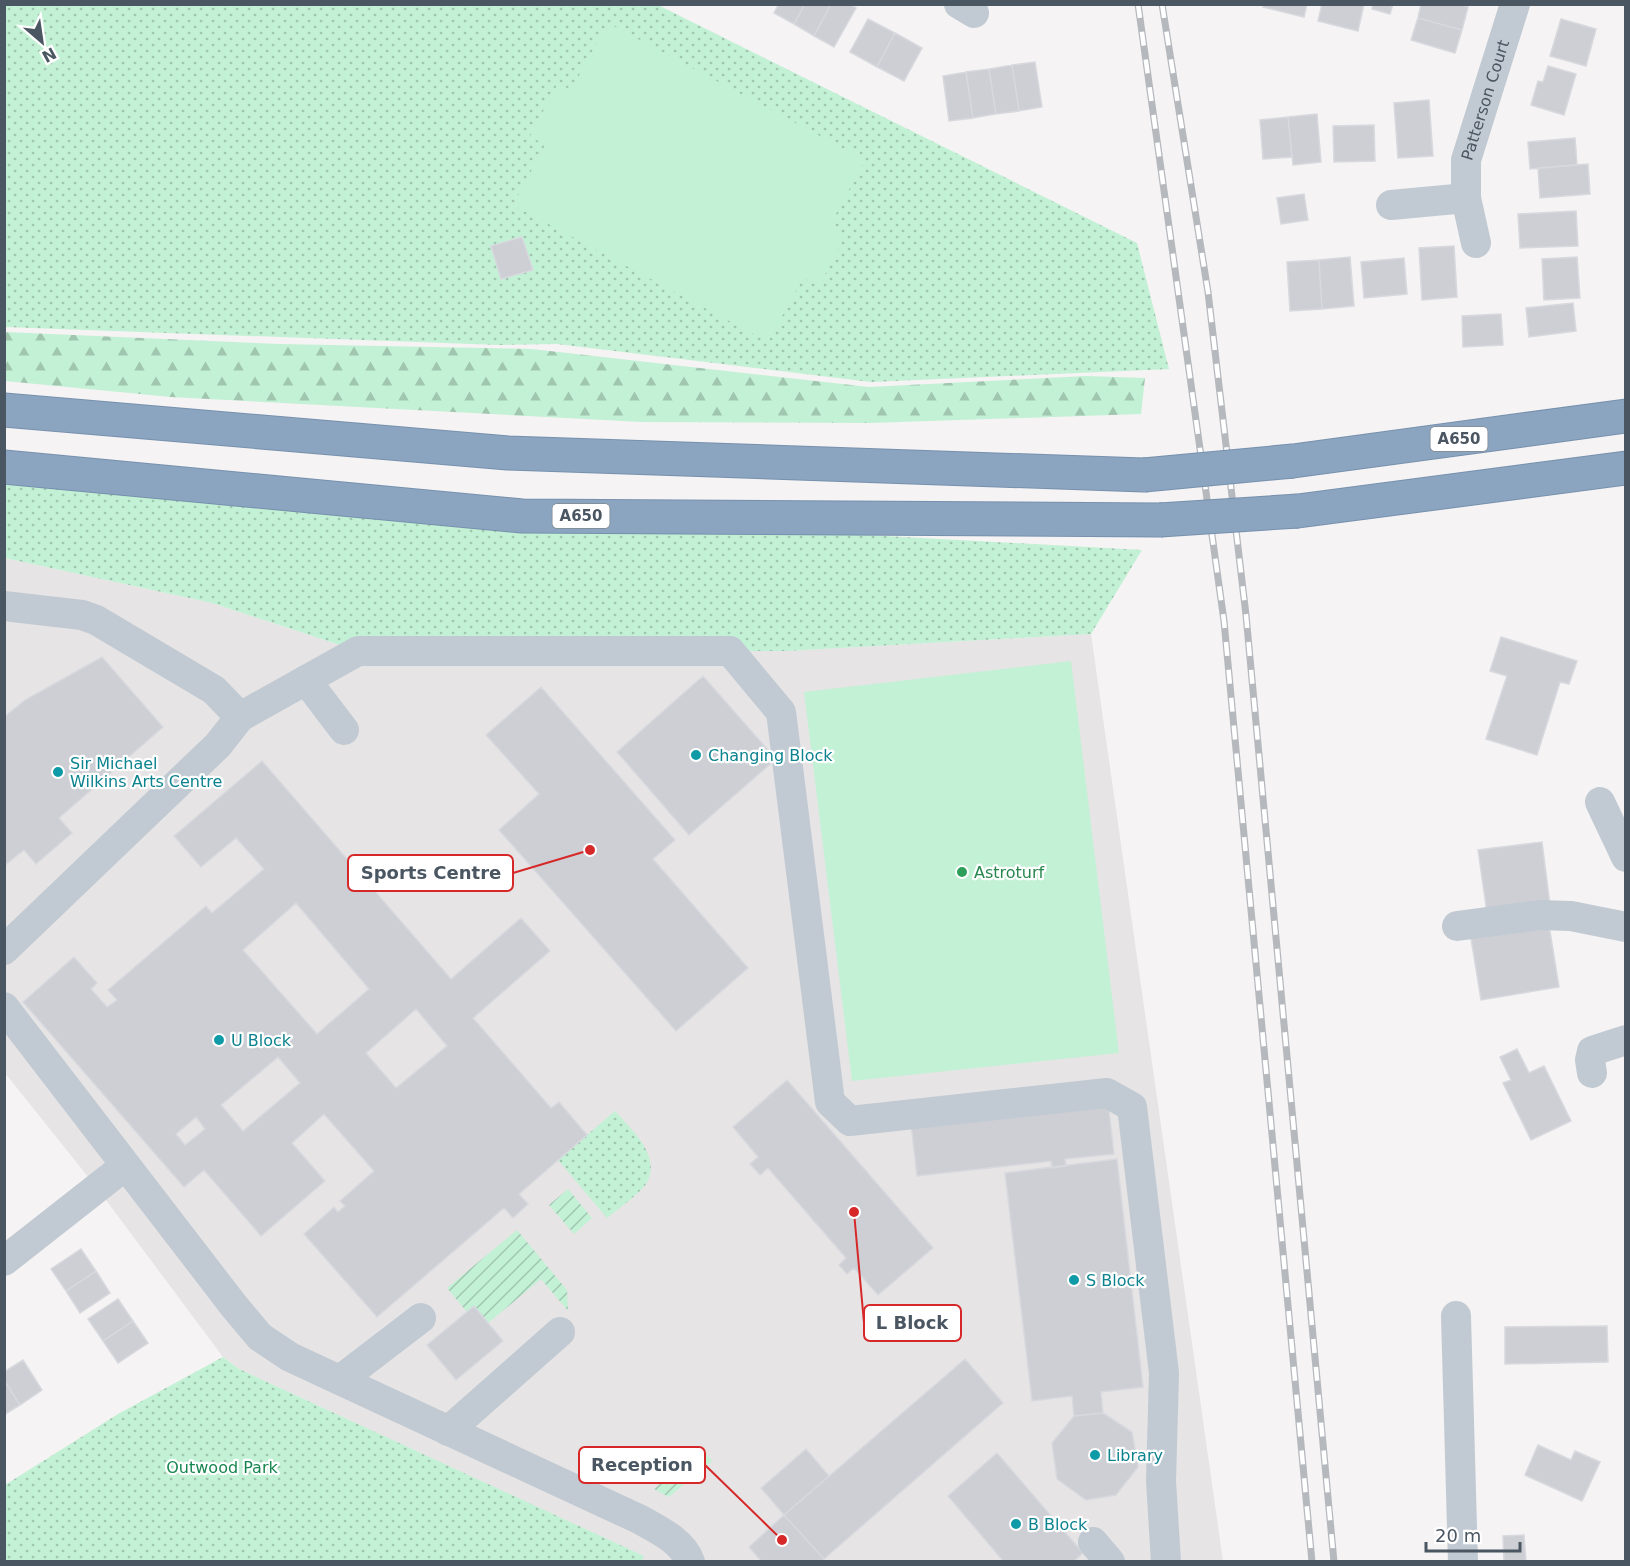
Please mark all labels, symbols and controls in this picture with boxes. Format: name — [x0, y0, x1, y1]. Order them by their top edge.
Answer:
north arrow — [12, 12, 72, 72]
street label: Patterson Court — [1457, 37, 1513, 163]
text: N — [39, 43, 59, 66]
road number: A650 — [1430, 427, 1488, 451]
road number: A650 — [552, 504, 610, 528]
place label: Changing Block — [708, 746, 833, 765]
marker: Changing Block — [689, 748, 703, 762]
place label: Sir Michael Wilkins Arts Centre — [70, 754, 222, 791]
marker: Sir Michael Wilkins Arts Centre — [51, 765, 65, 779]
callout: Sports Centre — [348, 855, 513, 891]
text: Sports Centre — [361, 862, 501, 883]
place label: Astroturf — [974, 863, 1045, 882]
marker: Astroturf — [955, 865, 969, 879]
place label: U Block — [231, 1031, 292, 1050]
marker: U Block — [212, 1033, 226, 1047]
place label: S Block — [1086, 1271, 1145, 1290]
marker: S Block — [1067, 1273, 1081, 1287]
callout: L Block — [864, 1305, 961, 1341]
text: L Block — [876, 1312, 949, 1333]
place label: Library — [1107, 1446, 1163, 1465]
callout: Reception — [579, 1447, 705, 1483]
marker: Library — [1088, 1448, 1102, 1462]
text: Reception — [591, 1454, 693, 1475]
park label: Outwood Park — [166, 1458, 278, 1477]
place label: B Block — [1028, 1515, 1088, 1534]
scale bar — [1426, 1515, 1520, 1553]
marker: B Block — [1009, 1517, 1023, 1531]
text: 20 m — [1435, 1525, 1481, 1546]

